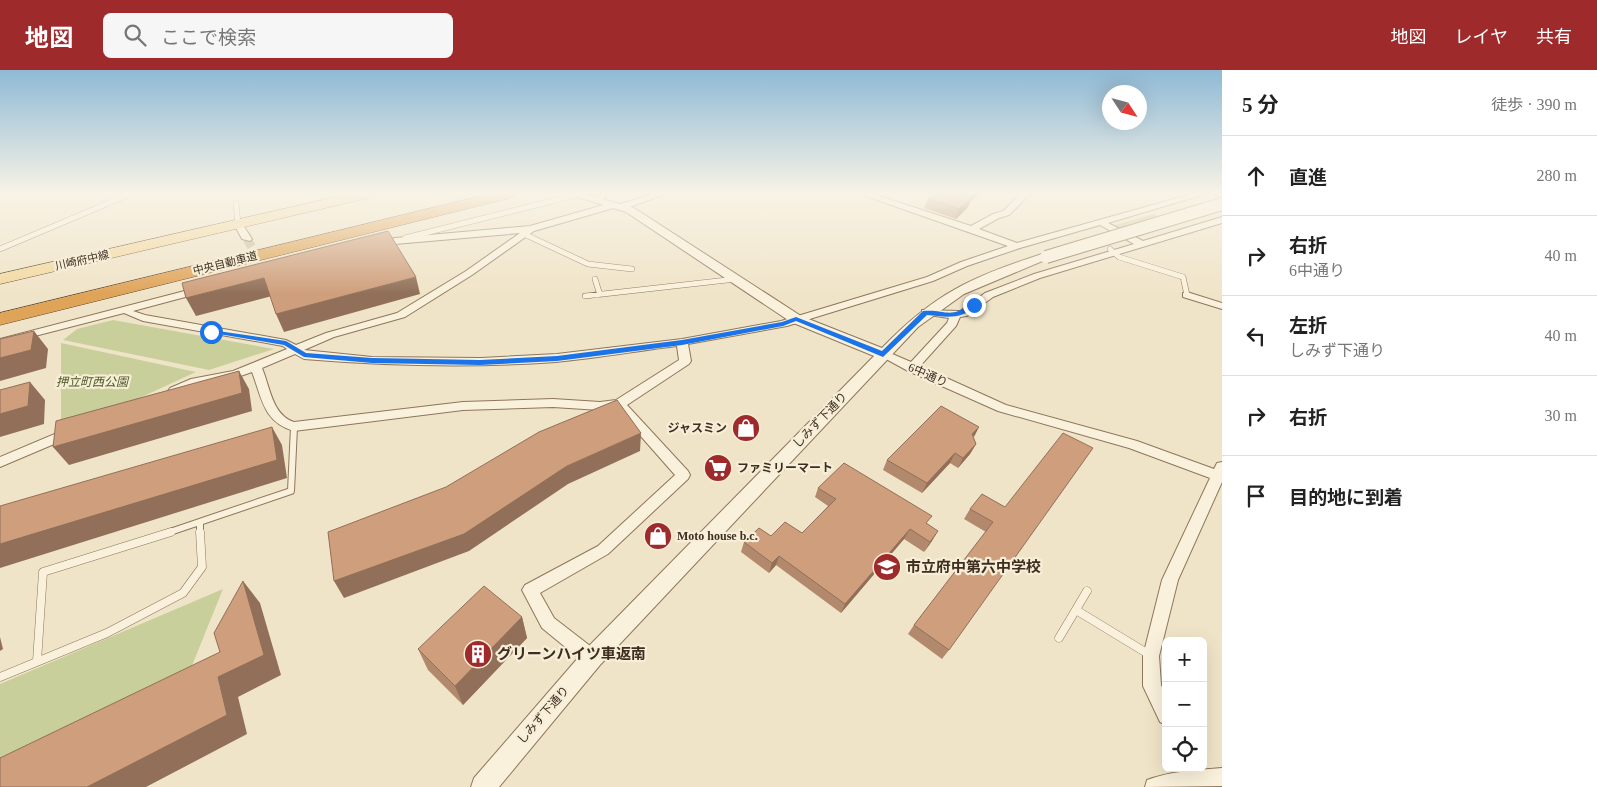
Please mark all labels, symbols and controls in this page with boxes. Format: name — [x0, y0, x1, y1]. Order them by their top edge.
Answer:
search box — [103, 13, 453, 58]
icon: search — [121, 21, 149, 49]
text: 地図 — [25, 25, 73, 51]
text: ここで検索 — [161, 27, 256, 48]
text: 地図 — [1391, 27, 1427, 47]
text: レイヤ — [1455, 27, 1508, 47]
text: 共有 — [1536, 27, 1572, 47]
north arrow — [1102, 85, 1147, 130]
text: 5 分 — [1242, 93, 1279, 117]
text: 徒歩 · 390 m — [1491, 96, 1577, 113]
icon: ahead — [1242, 162, 1270, 190]
text: 直進 — [1289, 167, 1327, 188]
text: 280 m — [1537, 167, 1577, 184]
text: 右折 — [1289, 235, 1327, 256]
icon: right — [1242, 242, 1270, 270]
text: 40 m — [1545, 247, 1577, 264]
street label: 川崎府中線 — [54, 248, 110, 272]
street label: 中央自動車道 — [192, 249, 258, 277]
text: 6中通り — [1289, 262, 1345, 279]
route end — [963, 294, 986, 317]
text: 左折 — [1289, 315, 1327, 336]
route start — [200, 321, 223, 344]
icon: left — [1242, 322, 1270, 350]
text: 40 m — [1545, 327, 1577, 344]
text: しみず下通り — [1289, 342, 1385, 359]
street label: 6中通り — [906, 360, 950, 390]
park label: 押立町西公園 — [56, 375, 130, 389]
street label: しみず下通り — [790, 389, 850, 451]
icon: right — [1242, 402, 1270, 430]
text: 右折 — [1289, 407, 1327, 428]
text: 30 m — [1545, 407, 1577, 424]
shop icon: ジャスミン — [731, 413, 761, 443]
place label: ジャスミン — [668, 421, 727, 435]
supermarket icon: ファミリーマート — [703, 453, 733, 483]
place label: ファミリーマート — [737, 461, 833, 475]
icon: arrive — [1242, 482, 1270, 510]
text: 目的地に到着 — [1289, 487, 1403, 508]
shop icon: Moto house b.c. — [643, 521, 673, 551]
place label: Moto house b.c. — [677, 529, 758, 543]
school or university icon: 市立府中第六中学校 — [872, 552, 902, 582]
place label: 市立府中第六中学校 — [906, 559, 1041, 575]
map controls — [1162, 637, 1207, 772]
button: + — [1162, 637, 1207, 682]
building icon: グリーンハイツ車返南 — [463, 639, 493, 669]
place label: グリーンハイツ車返南 — [497, 646, 646, 662]
button: − — [1162, 682, 1207, 727]
street label: しみず下通り — [514, 683, 572, 747]
button: locate — [1162, 727, 1207, 772]

